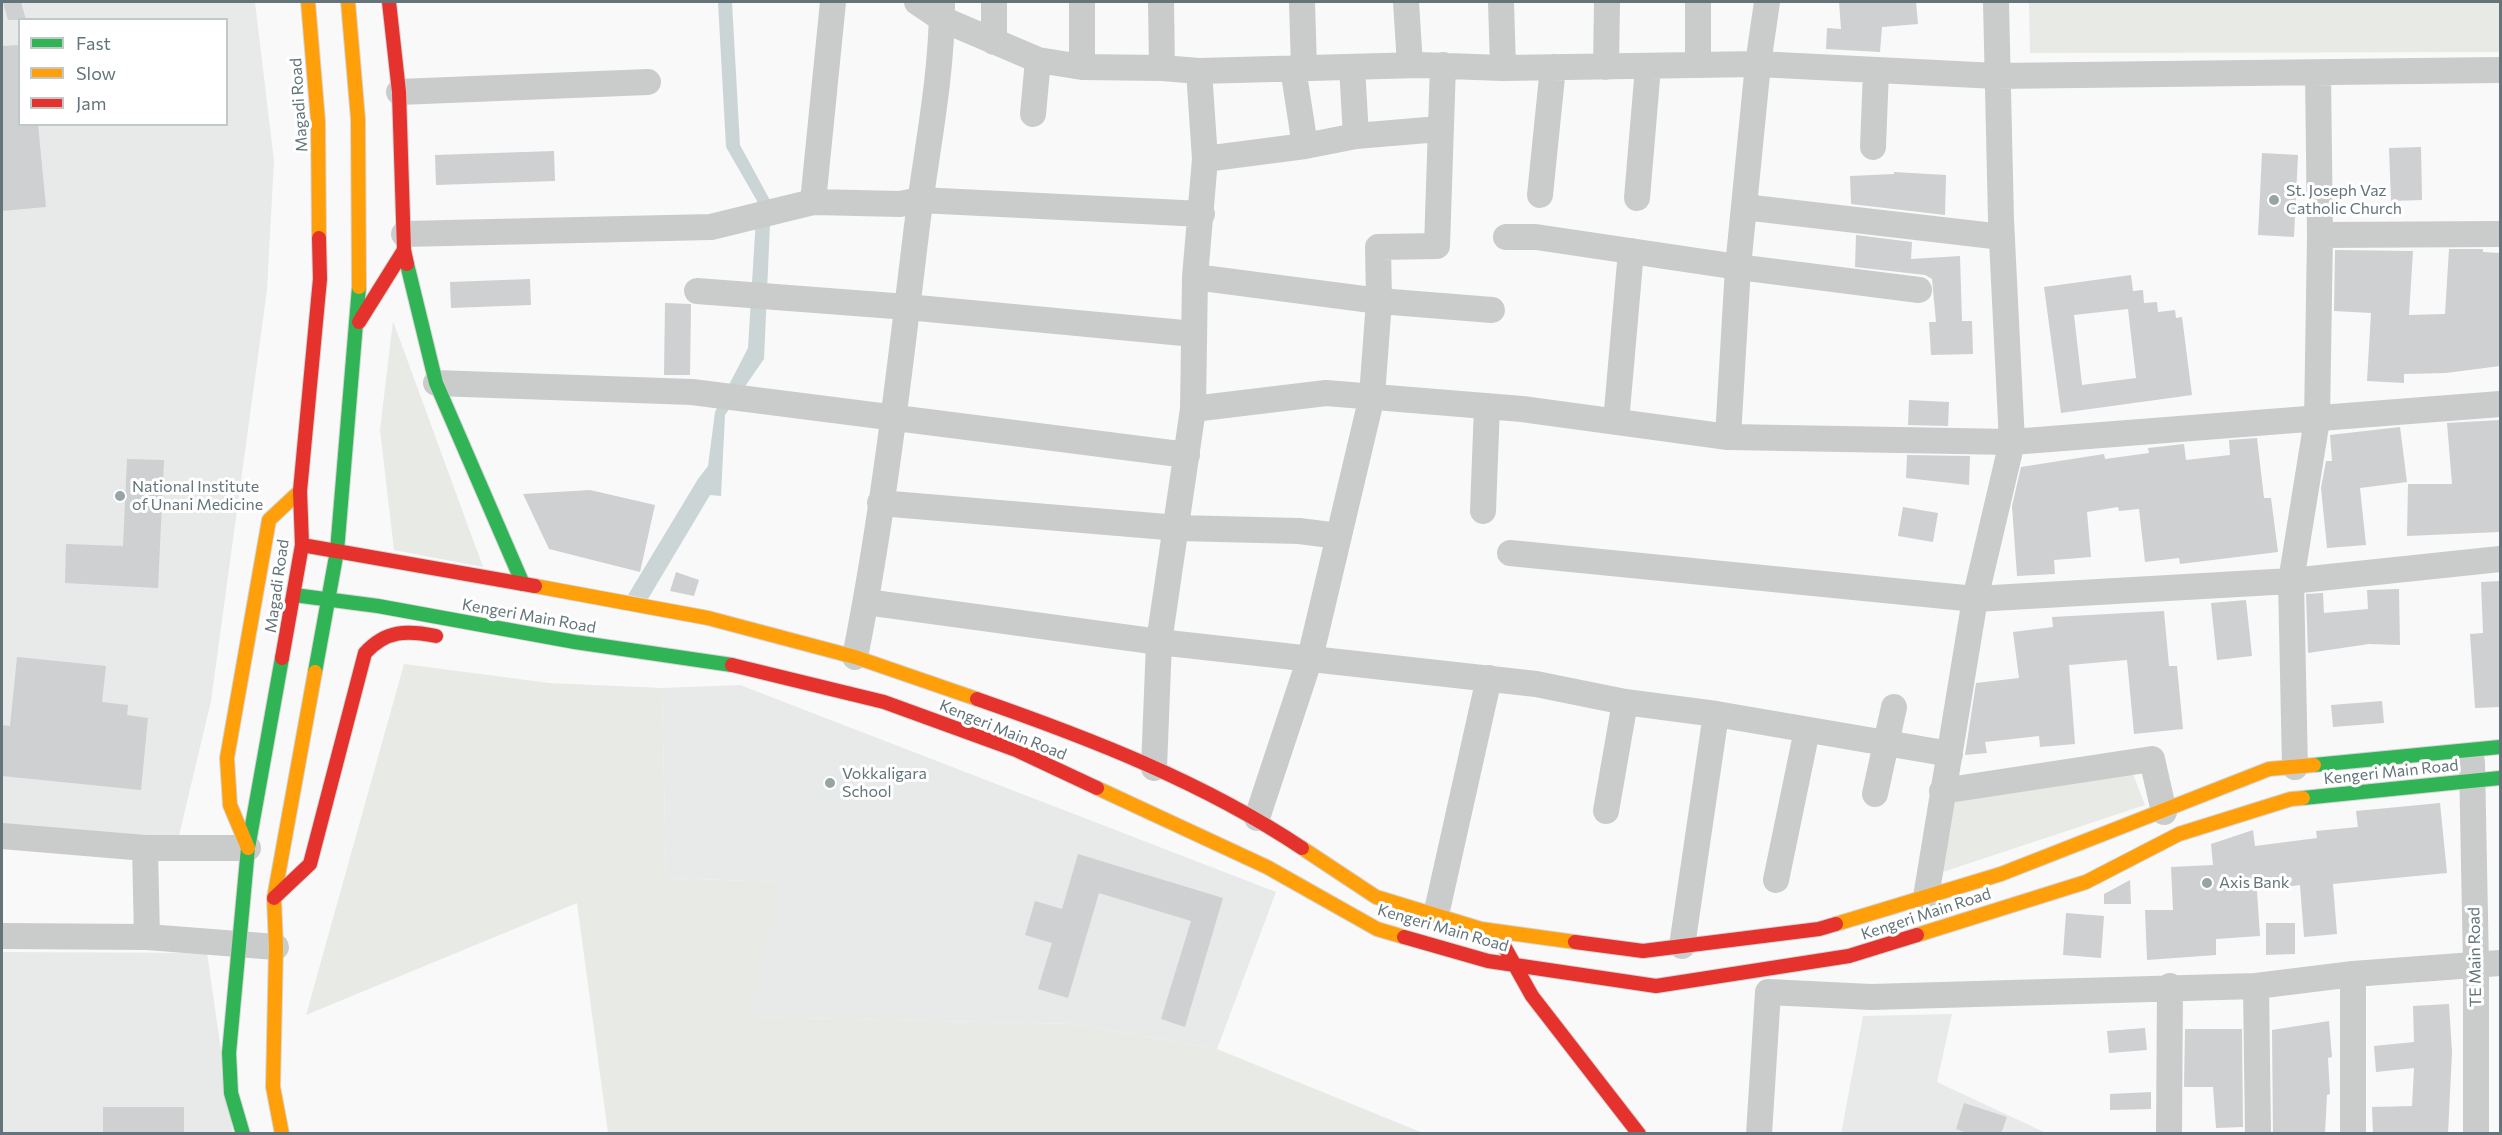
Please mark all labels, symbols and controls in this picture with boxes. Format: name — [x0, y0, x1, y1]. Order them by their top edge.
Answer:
legend — [18, 18, 228, 126]
text: Fast — [76, 32, 111, 54]
street label: Magadi Road — [286, 57, 312, 153]
text: Slow — [76, 62, 116, 84]
text: Jam — [76, 92, 106, 114]
place label: St. Joseph Vaz Catholic Church — [2286, 181, 2402, 219]
marker: St. Joseph Vaz Catholic Church — [2267, 193, 2281, 207]
place label: National Institute of Unani Medicine — [132, 477, 263, 515]
marker: National Institute of Unani Medicine — [113, 489, 127, 503]
street label: Magadi Road — [261, 538, 293, 634]
street label: Kengeri Main Road — [461, 595, 597, 637]
street label: Kengeri Main Road — [937, 696, 1069, 764]
street label: Kengeri Main Road — [2323, 755, 2459, 789]
place label: Vokkaligara School — [842, 764, 927, 802]
marker: Vokkaligara School — [823, 776, 837, 790]
place label: Axis Bank — [2219, 873, 2290, 893]
marker: Axis Bank — [2200, 876, 2214, 890]
street label: Kengeri Main Road — [1859, 884, 1993, 944]
street label: Kengeri Main Road — [1375, 900, 1511, 956]
street label: TE Main Road — [2465, 907, 2485, 1007]

